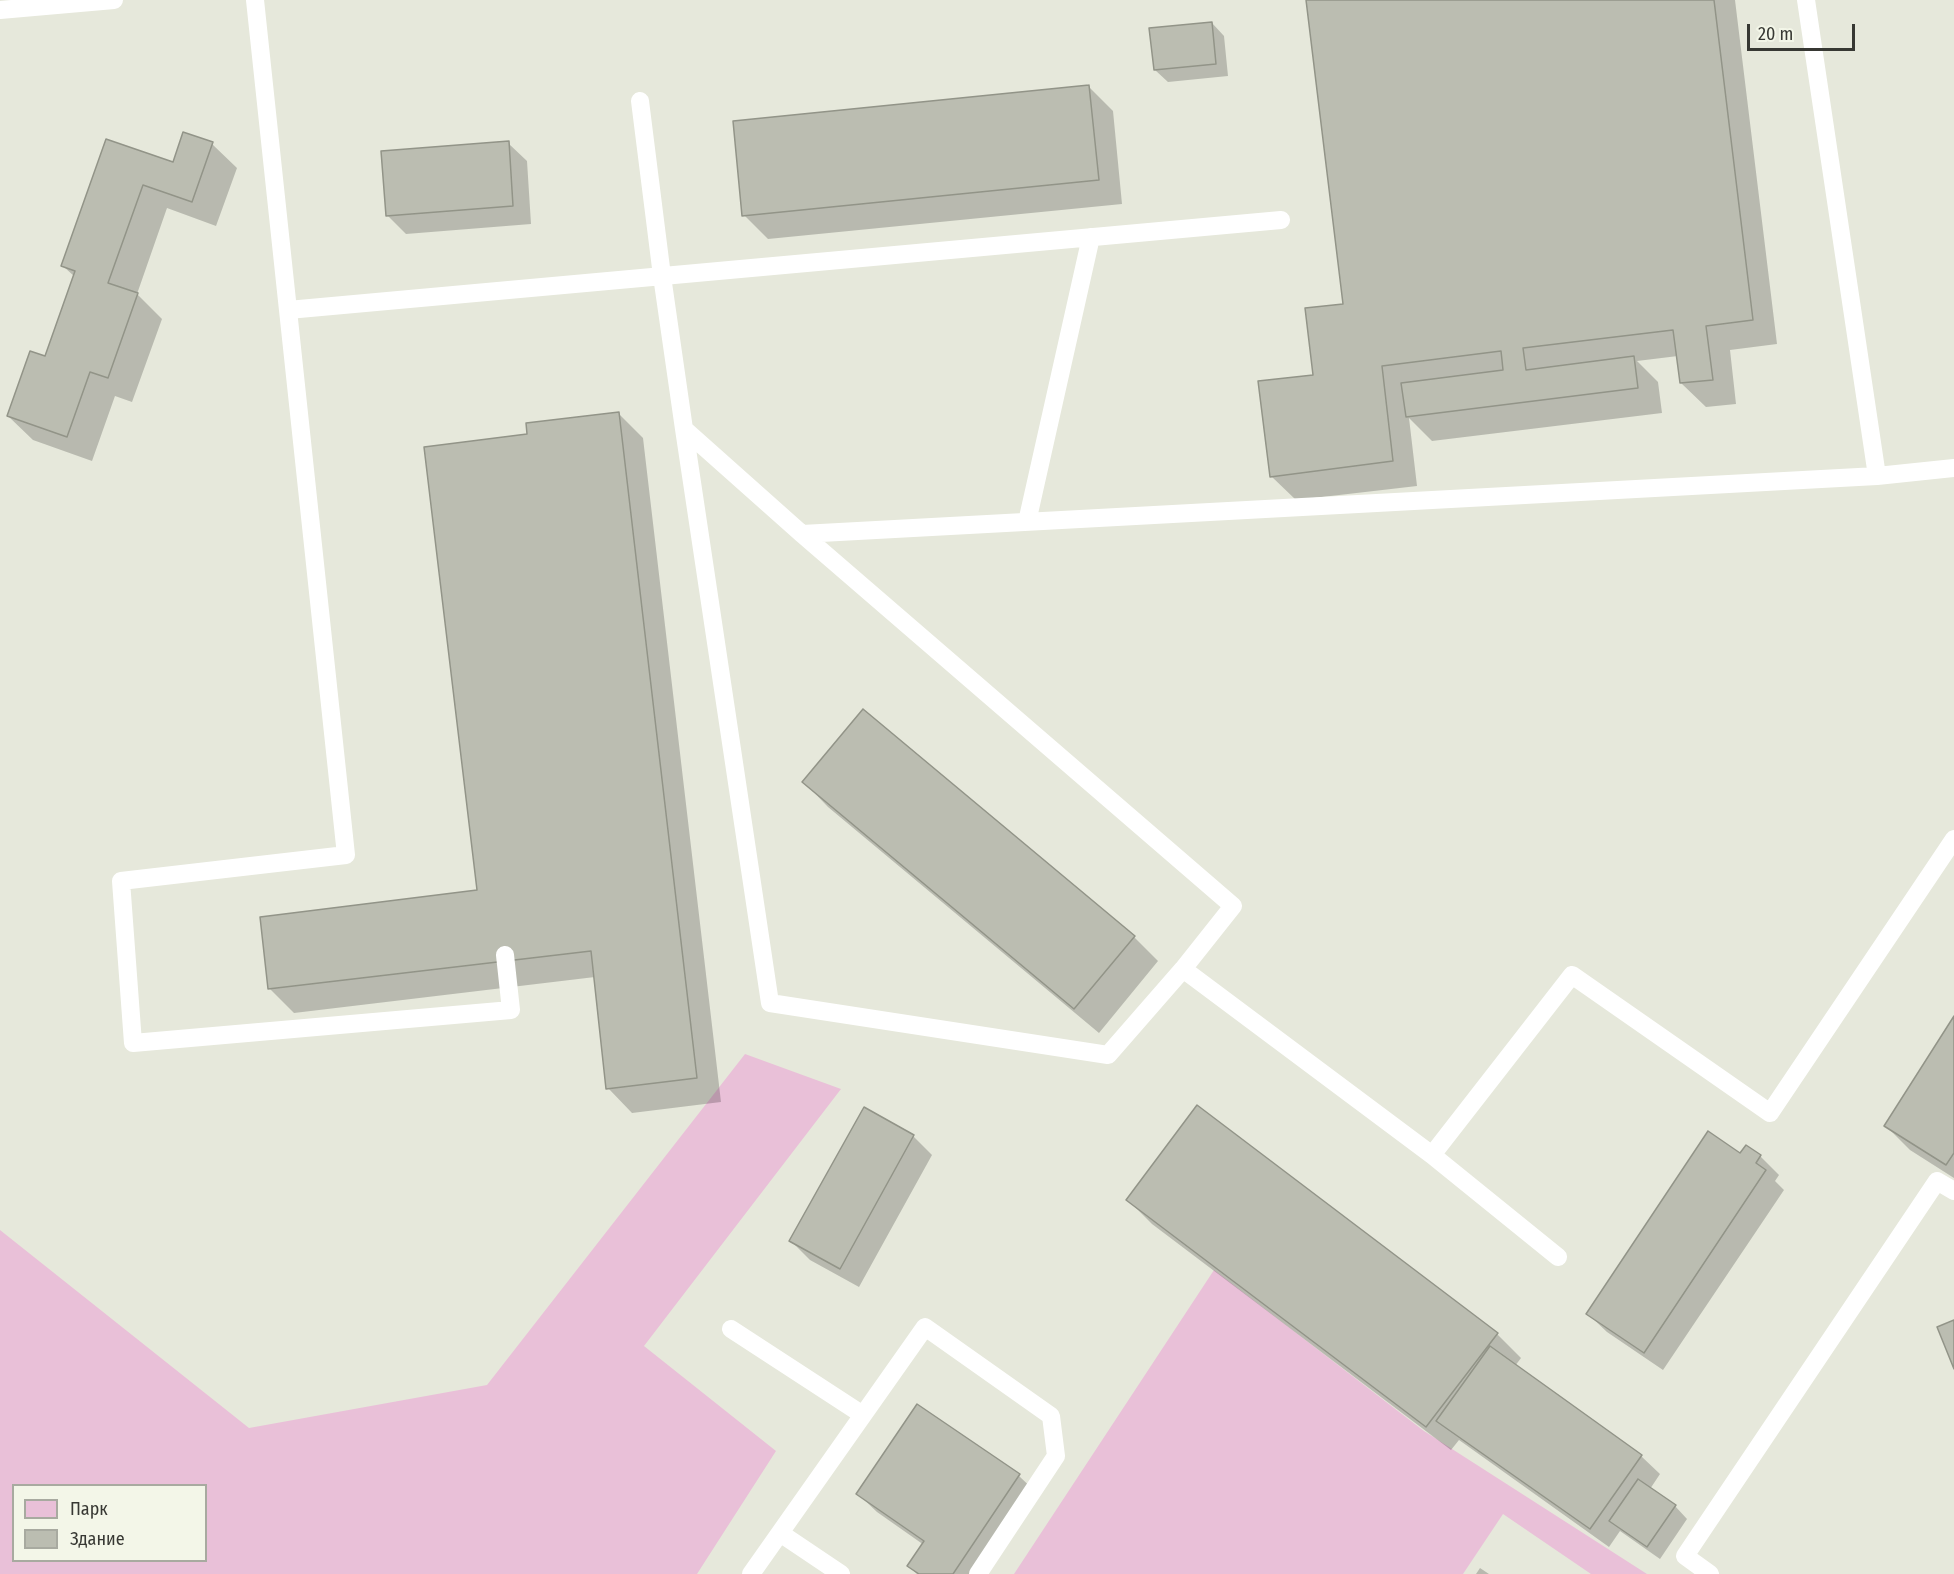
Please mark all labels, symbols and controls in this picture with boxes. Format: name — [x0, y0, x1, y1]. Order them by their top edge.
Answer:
scale bar — [1750, 12, 1858, 50]
text: 20 m — [1758, 23, 1793, 45]
legend — [12, 1484, 207, 1562]
text: Парк — [70, 1498, 108, 1520]
text: Здание — [70, 1528, 125, 1550]

